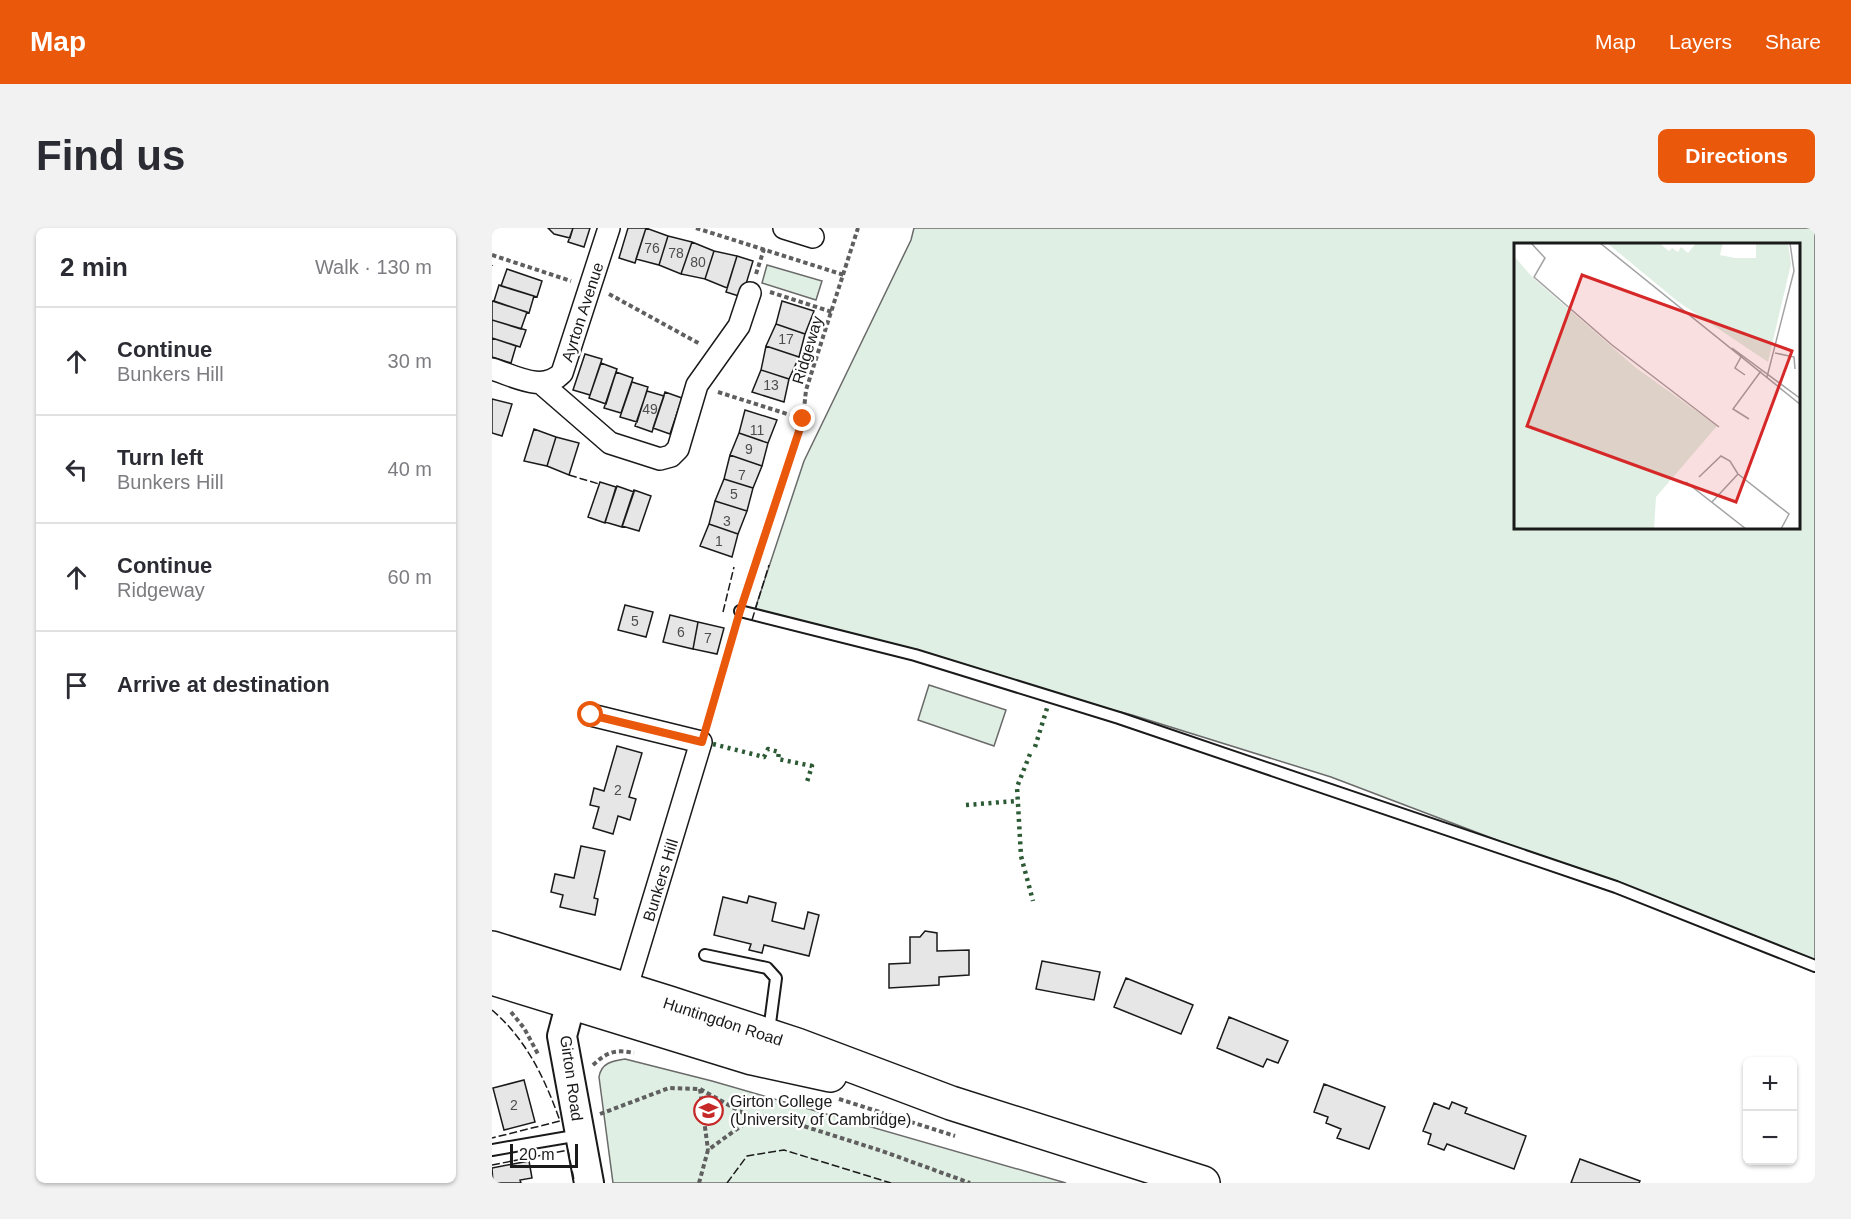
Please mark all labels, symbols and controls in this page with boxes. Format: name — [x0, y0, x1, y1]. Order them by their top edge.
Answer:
text: Map — [30, 26, 86, 57]
text: Map — [1595, 30, 1636, 53]
text: Layers — [1669, 30, 1732, 53]
text: Share — [1765, 30, 1821, 53]
button: Directions — [1658, 129, 1815, 183]
text: Find us — [36, 132, 185, 179]
house number: 76 — [644, 240, 660, 256]
inset map — [1514, 243, 1800, 530]
house number: 78 — [668, 245, 684, 261]
text: 2 min — [60, 252, 128, 282]
house number: 80 — [690, 254, 706, 270]
text: Walk · 130 m — [315, 256, 432, 278]
street label: Ayrton Avenue — [558, 260, 607, 364]
street label: Ridgeway — [789, 314, 826, 386]
house number: 17 — [778, 331, 794, 347]
text: Continue — [117, 337, 212, 362]
icon: ahead — [60, 345, 93, 378]
text: 30 m — [388, 350, 432, 372]
text: Bunkers Hill — [117, 363, 224, 385]
house number: 13 — [763, 377, 779, 393]
house number: 49 — [642, 401, 658, 417]
route end — [789, 405, 815, 431]
house number: 11 — [750, 422, 764, 438]
house number: 9 — [745, 441, 753, 457]
text: Turn left — [117, 445, 203, 470]
icon: left — [60, 453, 93, 486]
text: 40 m — [388, 458, 432, 480]
house number: 7 — [738, 467, 746, 483]
text: Bunkers Hill — [117, 471, 224, 493]
house number: 5 — [730, 486, 738, 502]
house number: 3 — [723, 513, 731, 529]
house number: 1 — [715, 533, 723, 549]
text: Continue — [117, 553, 212, 578]
icon: ahead — [60, 561, 93, 594]
text: 60 m — [388, 566, 432, 588]
text: Ridgeway — [117, 579, 205, 601]
house number: 5 — [631, 613, 639, 629]
house number: 6 — [677, 624, 685, 640]
house number: 7 — [704, 630, 712, 646]
icon: arrive — [60, 669, 93, 702]
text: Arrive at destination — [117, 672, 330, 697]
route start — [577, 701, 603, 727]
house number: 2 — [614, 782, 622, 798]
street label: Bunkers Hill — [640, 837, 681, 923]
street label: Huntingdon Road — [661, 994, 785, 1049]
street label: Girton Road — [557, 1034, 586, 1122]
map controls — [1743, 1057, 1797, 1165]
button: + — [1743, 1057, 1797, 1111]
place label: Girton College (University of Cambridge) — [730, 1093, 911, 1128]
school or university icon: Girton College (University of Cambridge) — [693, 1094, 725, 1126]
house number: 2 — [510, 1097, 518, 1113]
button: − — [1743, 1111, 1797, 1165]
scale bar — [510, 1141, 578, 1168]
text: 20 m — [519, 1146, 555, 1163]

